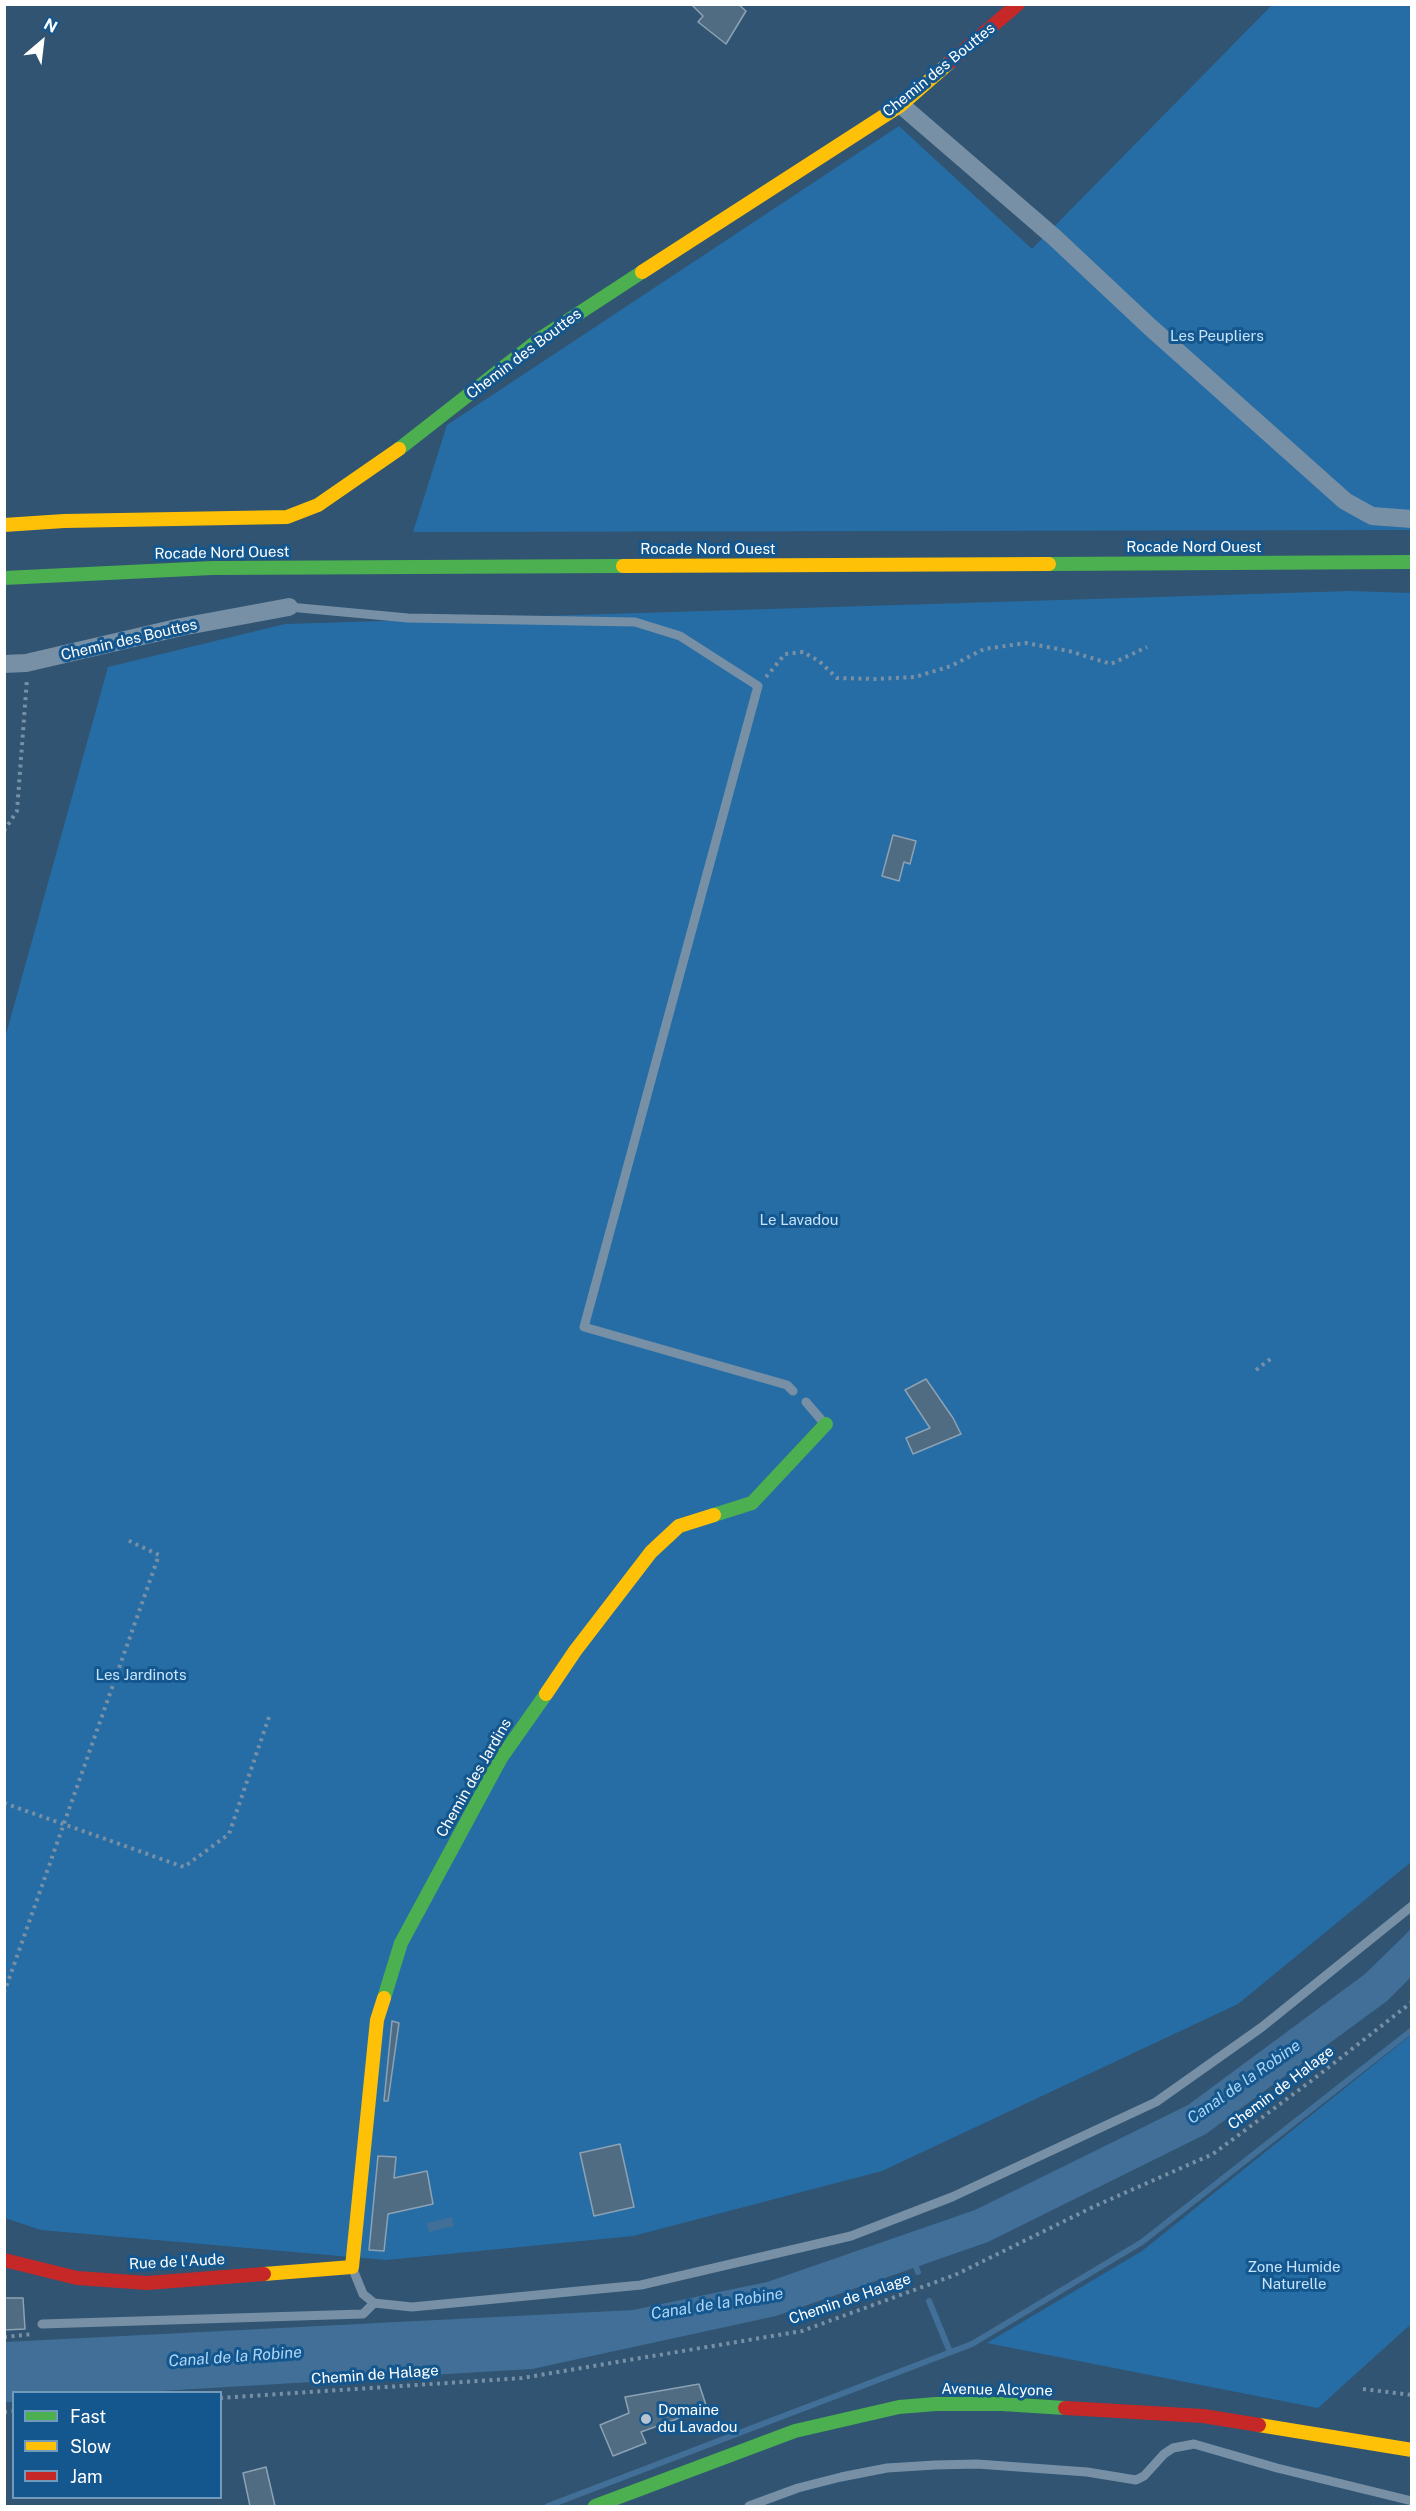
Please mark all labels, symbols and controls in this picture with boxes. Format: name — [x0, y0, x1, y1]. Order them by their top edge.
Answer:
north arrow — [12, 12, 72, 72]
text: N — [41, 14, 61, 37]
street label: Chemin des Bouttes — [879, 19, 999, 121]
street label: Chemin des Bouttes — [463, 305, 585, 403]
park label: Les Peupliers — [1170, 327, 1264, 345]
street label: Rocade Nord Ouest — [1126, 538, 1262, 556]
street label: Rocade Nord Ouest — [640, 540, 776, 558]
street label: Rocade Nord Ouest — [154, 543, 290, 563]
street label: Chemin des Bouttes — [59, 616, 199, 664]
park label: Le Lavadou — [760, 1211, 838, 1229]
park label: Les Jardinots — [96, 1666, 186, 1684]
street label: Chemin des Jardins — [433, 1715, 515, 1841]
water label: Canal de la Robine — [1184, 2036, 1304, 2128]
street label: Chemin de Halage — [1225, 2042, 1337, 2134]
street label: Rue de l'Aude — [128, 2250, 226, 2274]
park label: Zone Humide Naturelle — [1247, 2258, 1341, 2293]
street label: Chemin de Halage — [787, 2270, 913, 2328]
water label: Canal de la Robine — [649, 2284, 785, 2324]
water label: Canal de la Robine — [168, 2343, 302, 2371]
street label: Chemin de Halage — [311, 2362, 439, 2388]
street label: Avenue Alcyone — [941, 2380, 1053, 2400]
legend — [12, 2391, 222, 2499]
place label: Domaine du Lavadou — [658, 2401, 738, 2436]
text: Fast — [70, 2406, 106, 2427]
marker: Domaine du Lavadou — [639, 2412, 653, 2426]
text: Slow — [70, 2436, 111, 2457]
text: Jam — [70, 2466, 103, 2487]

